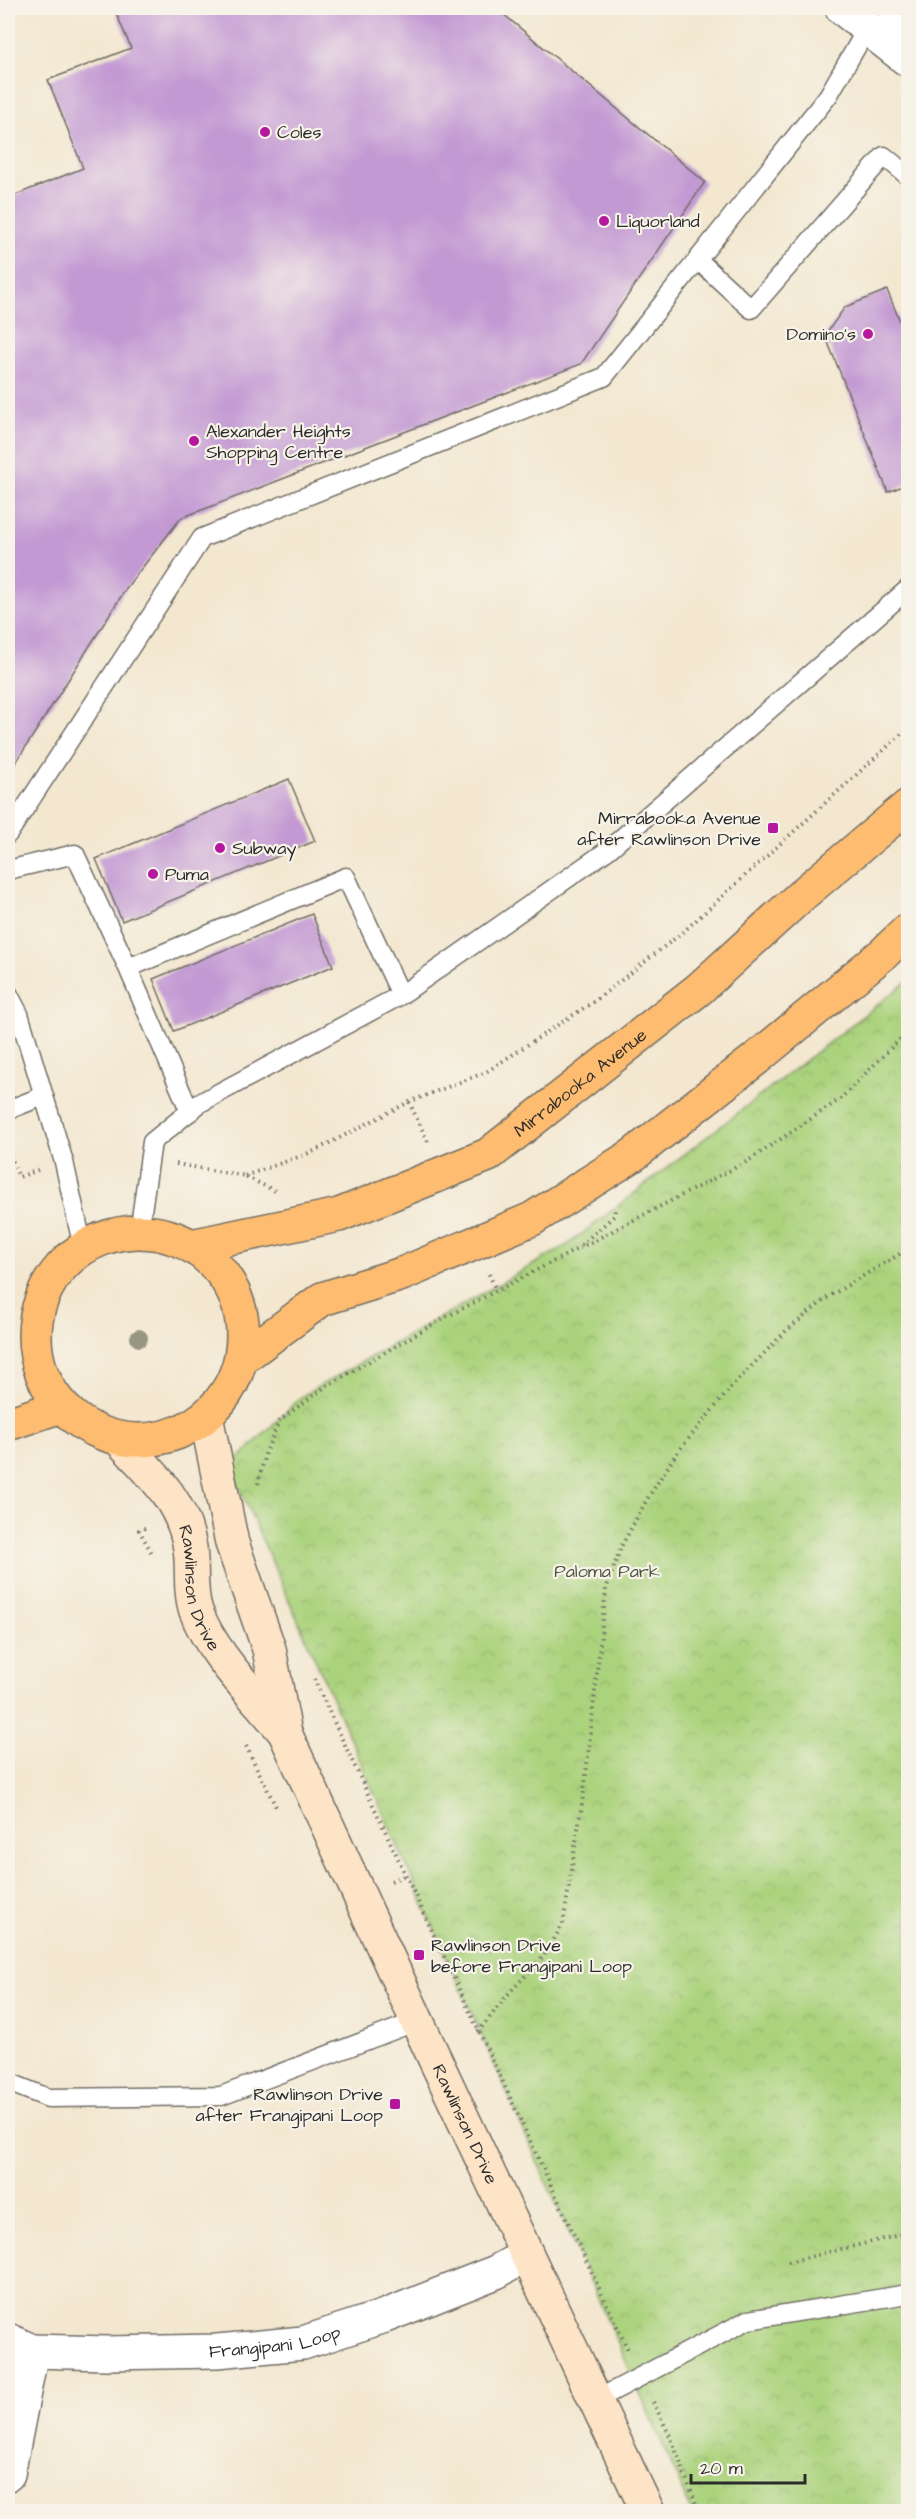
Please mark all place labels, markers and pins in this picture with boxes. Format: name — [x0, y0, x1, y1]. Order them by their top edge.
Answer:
place label: Coles — [277, 120, 321, 145]
marker: Coles — [258, 125, 272, 139]
place label: Liquorland — [616, 209, 700, 234]
marker: Liquorland — [597, 214, 611, 228]
place label: Domino's — [786, 322, 856, 347]
marker: Domino's — [861, 327, 875, 341]
place label: Alexander Heights Shopping Centre — [206, 419, 351, 466]
marker: Alexander Heights Shopping Centre — [187, 434, 201, 448]
place label: Mirrabooka Avenue after Rawlinson Drive — [577, 806, 761, 852]
marker: Mirrabooka Avenue after Rawlinson Drive — [766, 821, 780, 835]
place label: Subway — [232, 836, 297, 862]
marker: Subway — [213, 841, 227, 855]
place label: Puma — [165, 862, 209, 887]
marker: Puma — [146, 867, 160, 881]
place label: Rawlinson Drive before Frangipani Loop — [431, 1933, 632, 1980]
marker: Rawlinson Drive before Frangipani Loop — [412, 1948, 426, 1962]
place label: Rawlinson Drive after Frangipani Loop — [196, 2082, 383, 2129]
marker: Rawlinson Drive after Frangipani Loop — [388, 2097, 402, 2111]

